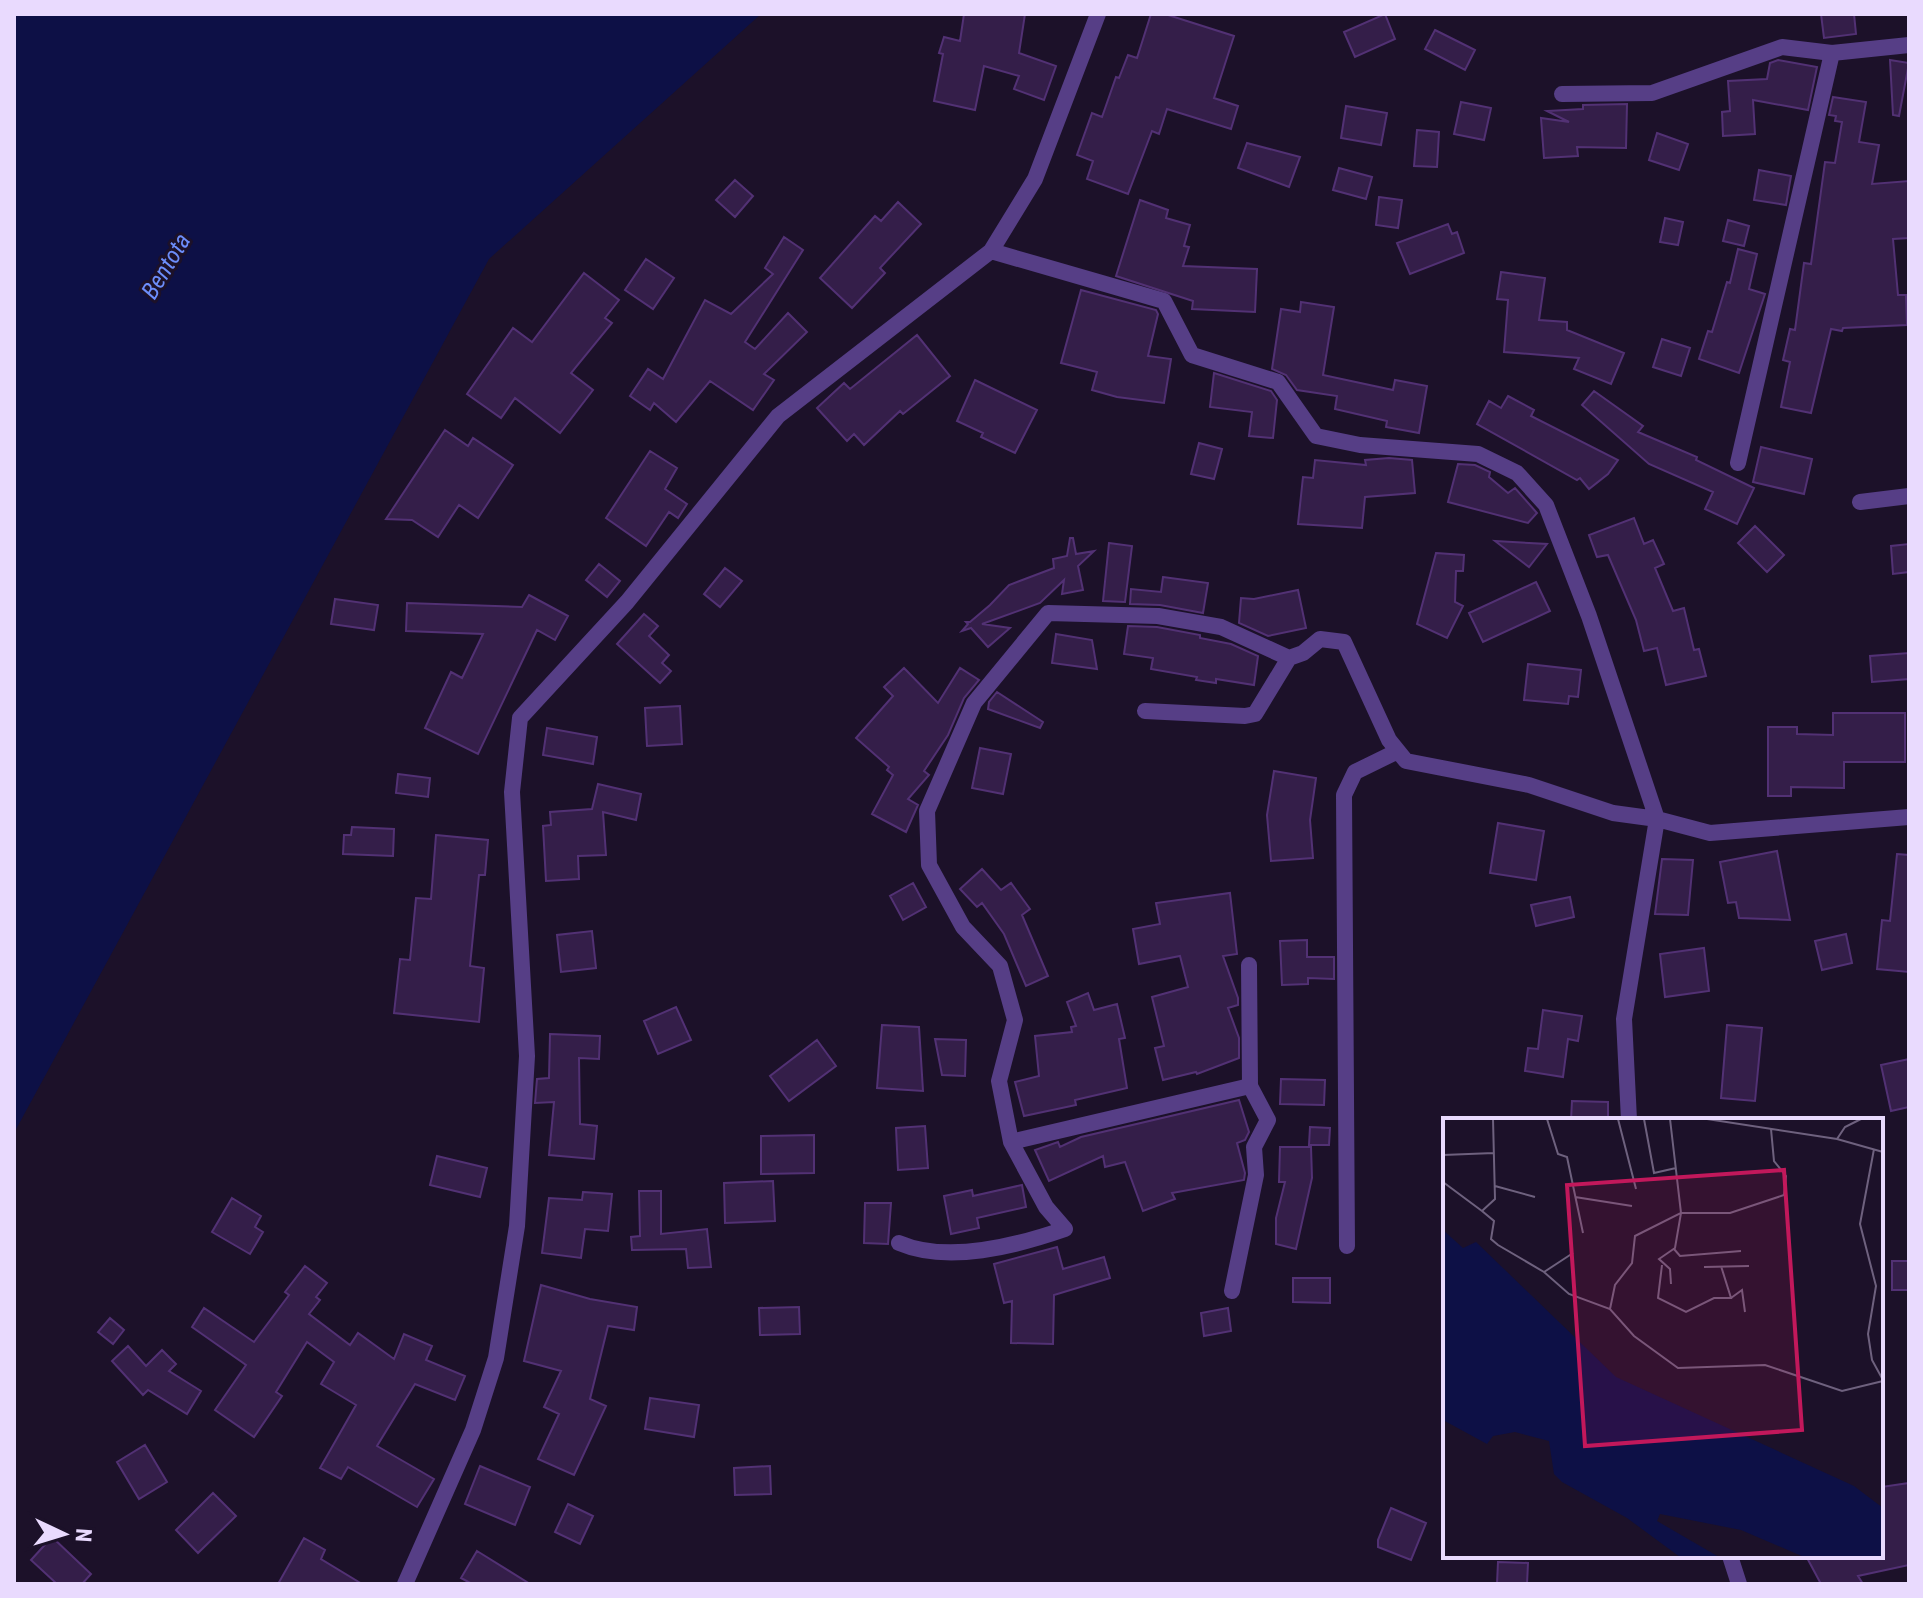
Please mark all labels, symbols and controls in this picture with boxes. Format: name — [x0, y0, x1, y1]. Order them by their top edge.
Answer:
water label: Bentota — [136, 228, 196, 304]
inset map — [1443, 1118, 1883, 1558]
north arrow — [24, 1494, 104, 1574]
text: N — [71, 1528, 96, 1543]

